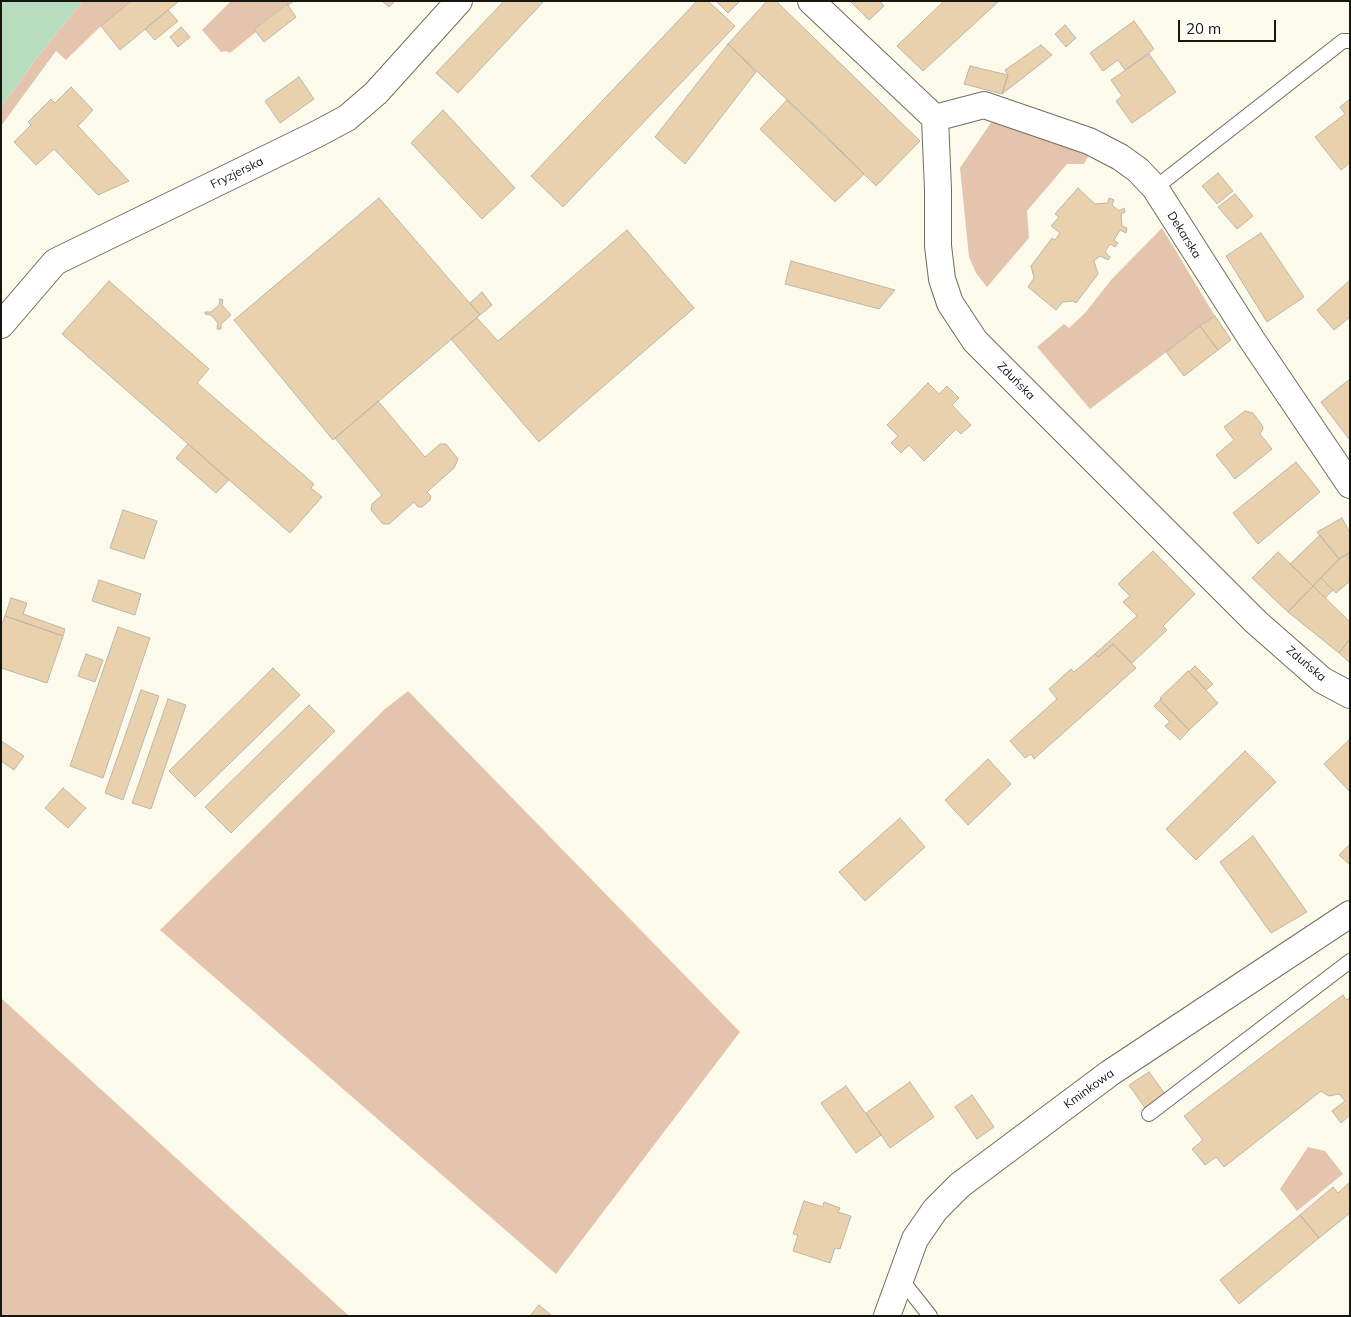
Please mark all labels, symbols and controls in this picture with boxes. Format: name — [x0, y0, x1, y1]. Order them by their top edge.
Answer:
scale bar — [1181, 10, 1278, 42]
text: 20 m — [1186, 19, 1221, 38]
street label: Fryzjerska — [208, 154, 266, 192]
street label: Dekarska — [1164, 209, 1204, 261]
street label: Zduńska — [994, 359, 1038, 403]
street label: Zduńska — [1283, 643, 1329, 685]
street label: Kminkowa — [1061, 1066, 1117, 1112]

